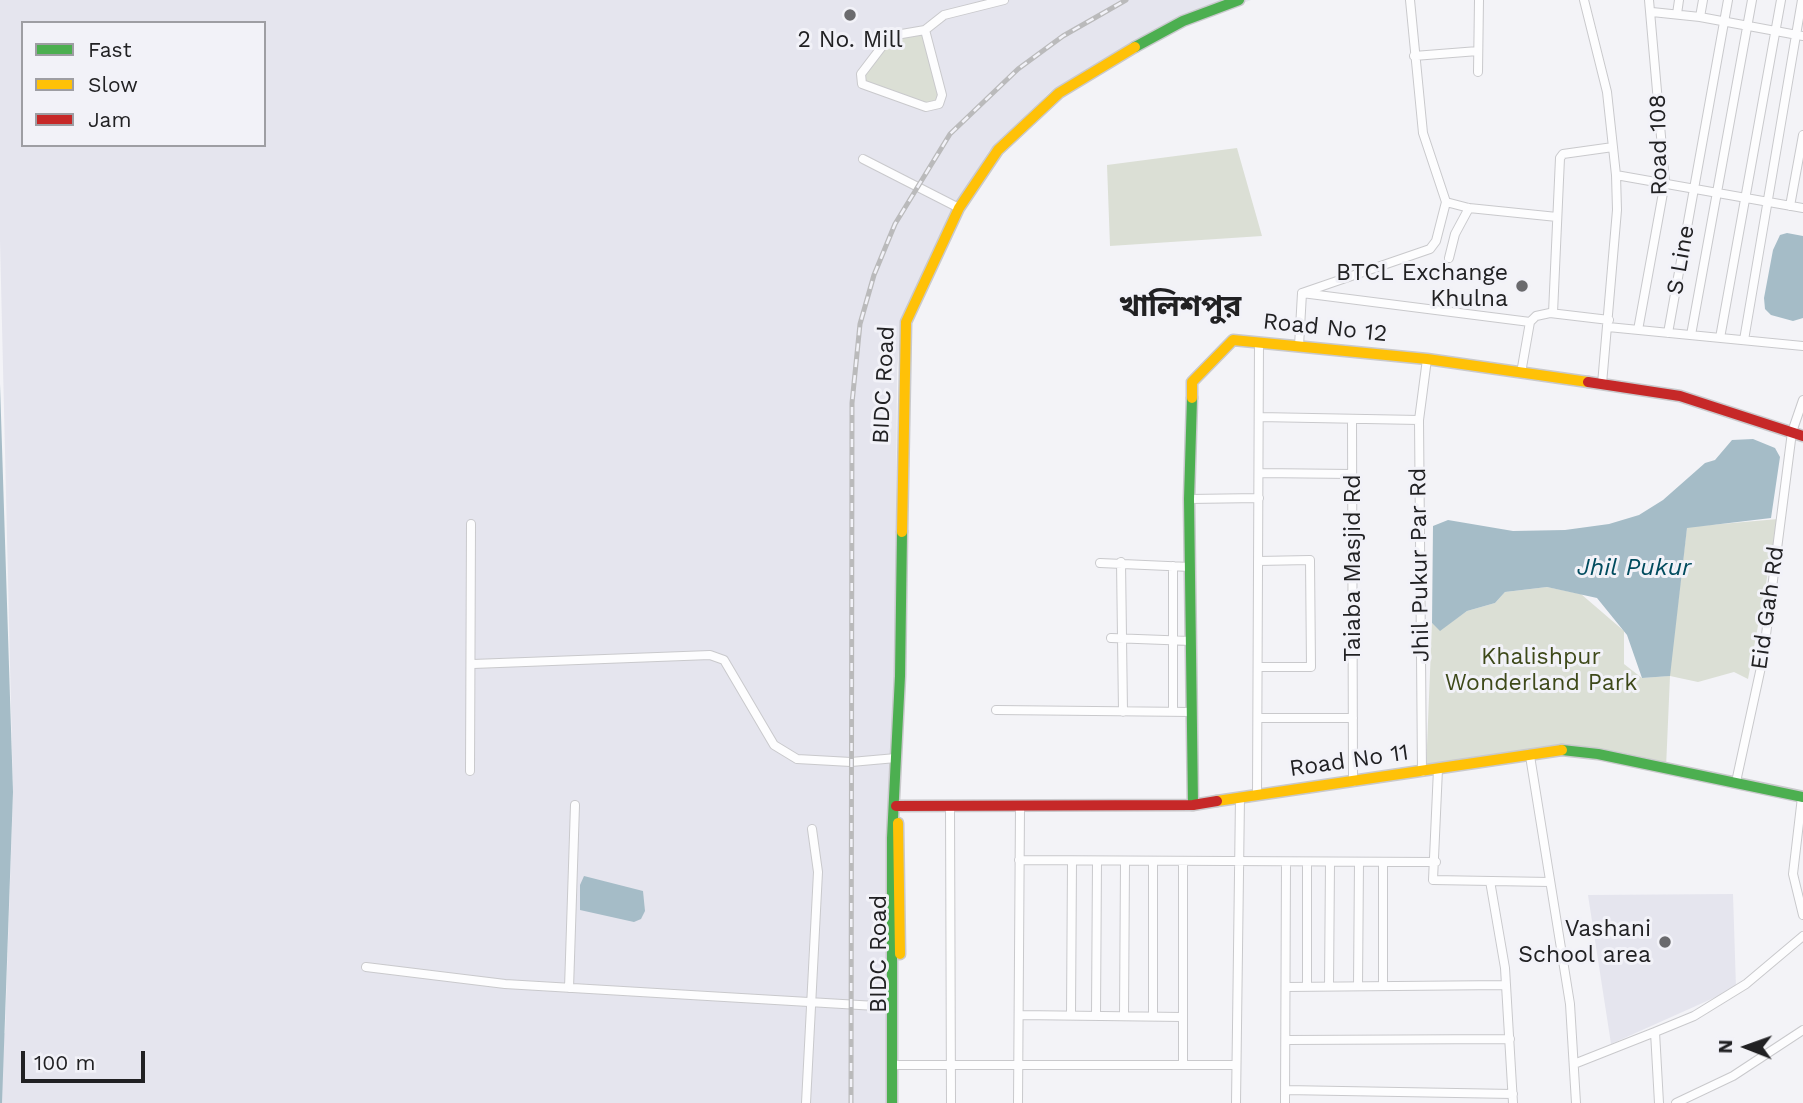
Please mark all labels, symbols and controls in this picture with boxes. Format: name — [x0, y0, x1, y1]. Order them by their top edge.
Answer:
marker: 2 No. Mill — [842, 7, 858, 23]
legend — [21, 21, 266, 147]
place label: 2 No. Mill — [797, 26, 903, 54]
text: Fast — [88, 37, 132, 62]
text: Slow — [88, 72, 138, 97]
street label: Road 108 — [1644, 94, 1674, 196]
text: Jam — [88, 107, 131, 132]
street label: S Line — [1661, 223, 1701, 297]
place label: BTCL Exchange Khulna — [1336, 259, 1508, 313]
marker: BTCL Exchange Khulna — [1514, 278, 1530, 294]
district label: খালিশপুর — [1119, 289, 1241, 325]
street label: Road No 12 — [1262, 308, 1388, 348]
street label: BIDC Road — [867, 325, 901, 445]
street label: Jhil Pukur Par Rd — [1405, 468, 1435, 662]
street label: Taiaba Masjid Rd — [1339, 474, 1367, 662]
street label: Eid Gah Rd — [1746, 545, 1790, 671]
water label: Jhil Pukur — [1577, 554, 1691, 582]
park label: Khalishpur Wonderland Park — [1445, 643, 1637, 697]
street label: Road No 11 — [1288, 739, 1410, 783]
street label: BIDC Road — [865, 895, 893, 1013]
place label: Vashani School area — [1518, 915, 1651, 969]
marker: Vashani School area — [1657, 934, 1673, 950]
north arrow — [1712, 1012, 1782, 1082]
scale bar — [24, 1036, 149, 1080]
text: N — [1714, 1039, 1737, 1054]
text: 100 m — [34, 1050, 96, 1075]

